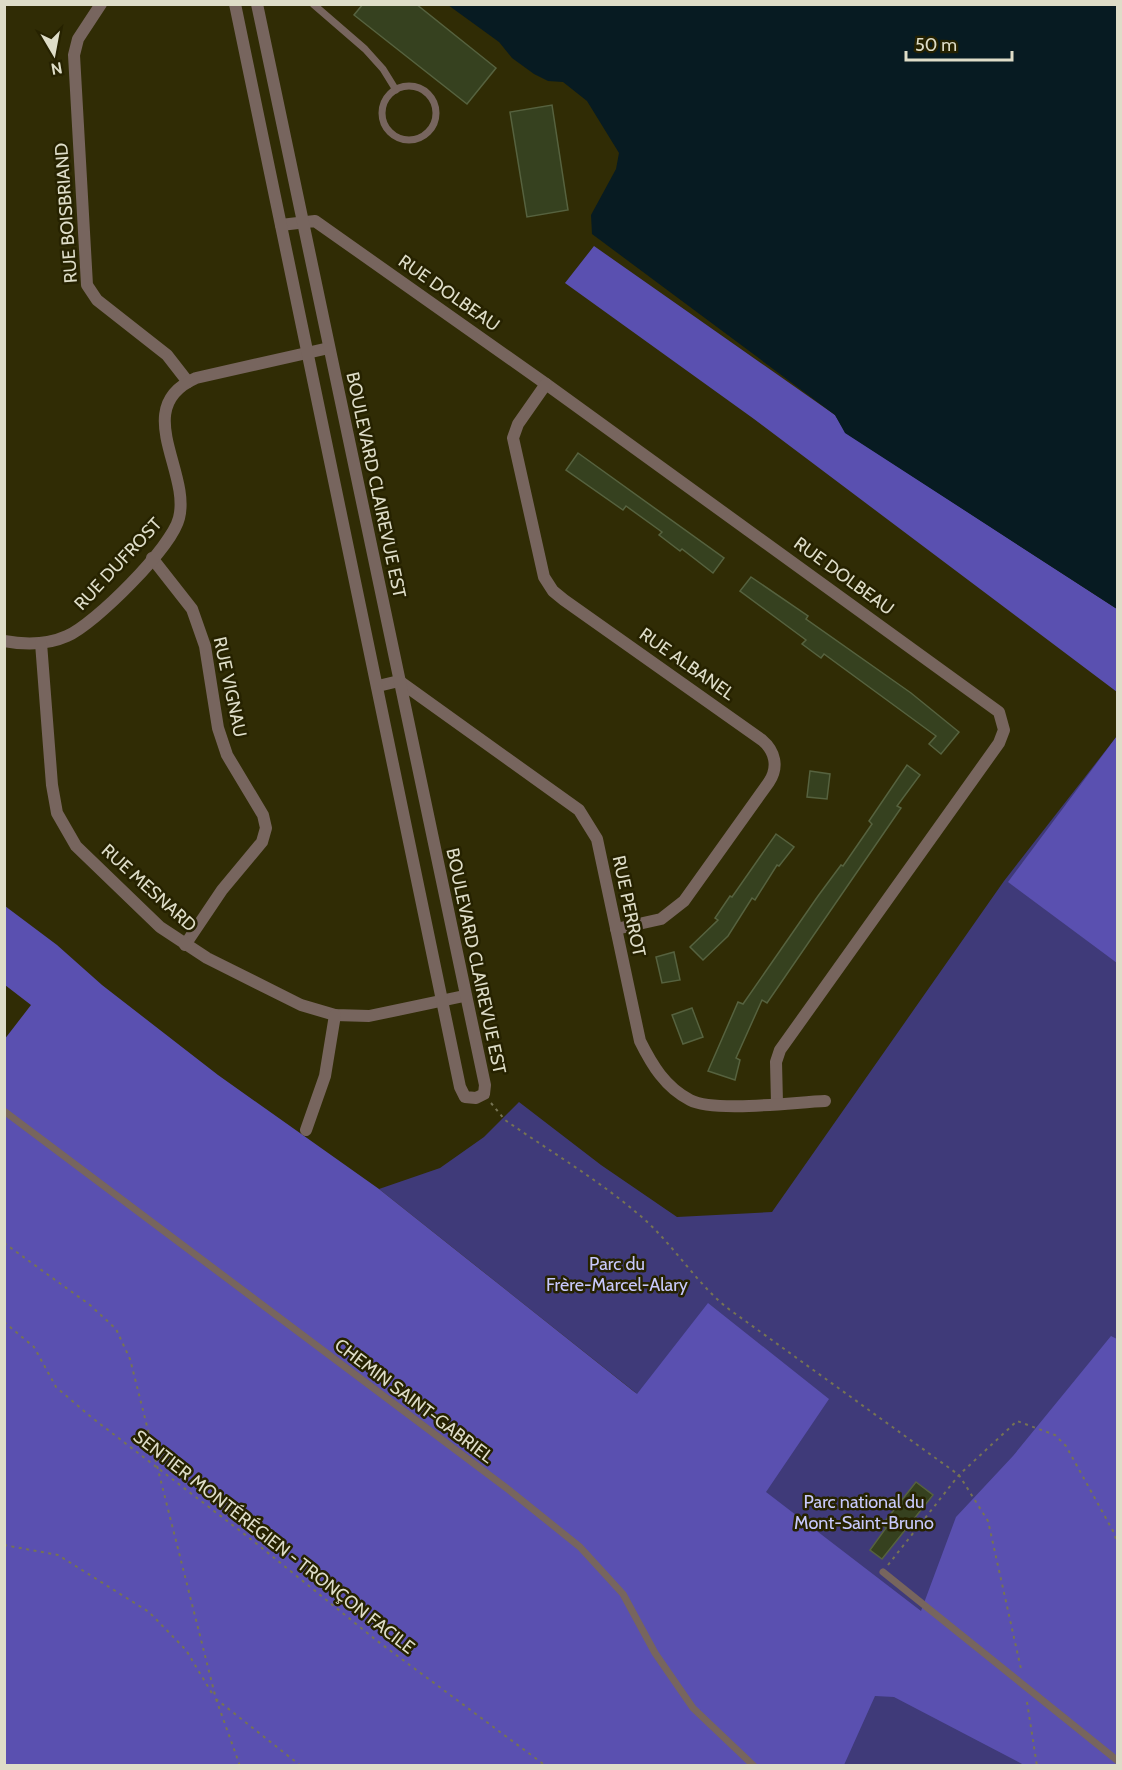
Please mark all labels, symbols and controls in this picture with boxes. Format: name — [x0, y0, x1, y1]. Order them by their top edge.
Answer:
north arrow — [24, 24, 84, 84]
scale bar — [906, 24, 1012, 62]
text: 50 m — [915, 34, 957, 56]
text: N — [49, 58, 64, 79]
street label: RUE BOISBRIAND — [50, 142, 82, 284]
street label: RUE DOLBEAU — [394, 250, 504, 336]
street label: BOULEVARD CLAIREVUE EST — [341, 370, 411, 600]
street label: RUE DUFROST — [70, 513, 167, 615]
street label: RUE DOLBEAU — [790, 532, 898, 620]
street label: RUE ALBANEL — [635, 623, 739, 705]
street label: RUE VIGNAU — [209, 635, 251, 739]
street label: RUE MESNARD — [97, 839, 201, 937]
street label: BOULEVARD CLAIREVUE EST — [441, 846, 511, 1076]
street label: RUE PERROT — [608, 853, 651, 959]
park label: Parc du Frère-Marcel-Alary — [546, 1253, 688, 1296]
street label: CHEMIN SAINT-GABRIEL — [330, 1334, 498, 1468]
street label: SENTIER MONTÉRÉGIEN - TRONÇON FACILE — [129, 1425, 419, 1659]
park label: Parc national du Mont-Saint-Bruno — [794, 1491, 934, 1534]

